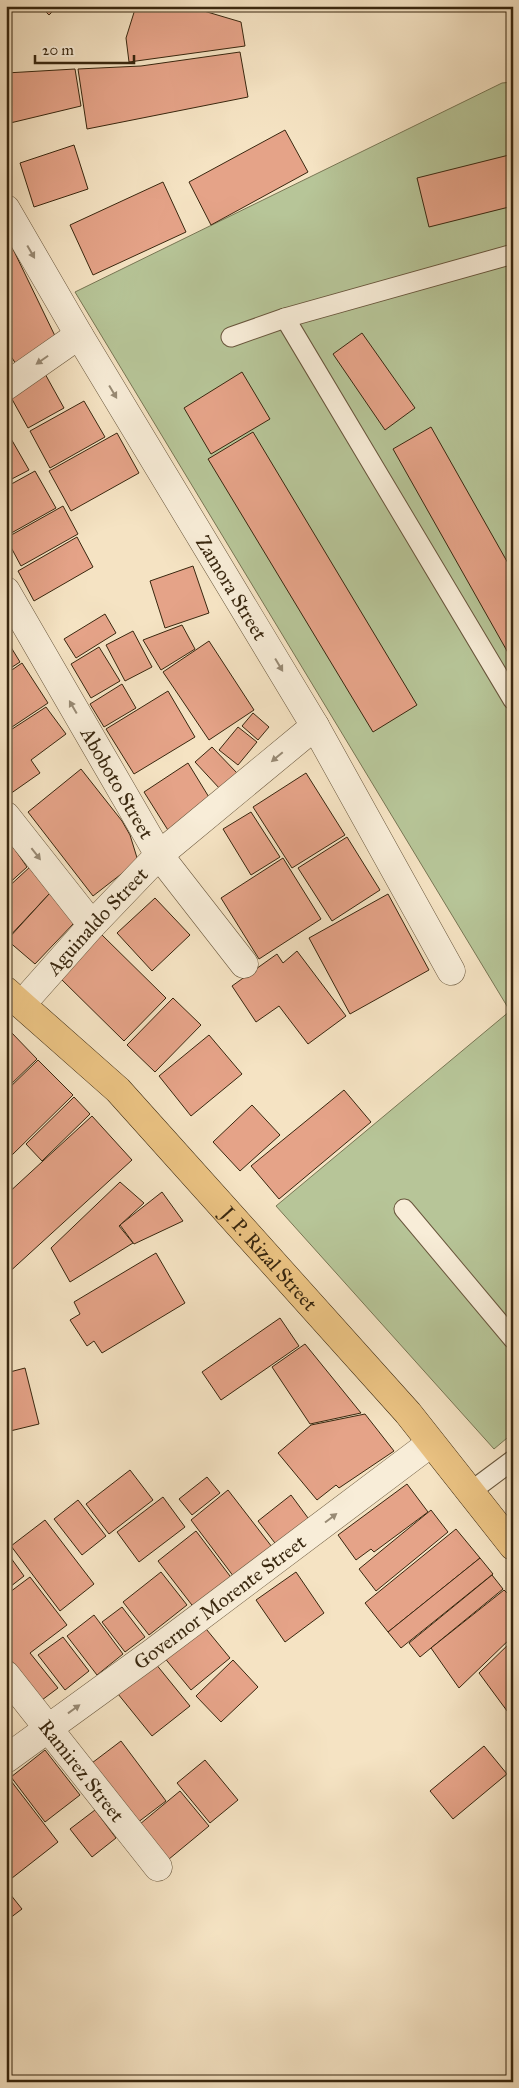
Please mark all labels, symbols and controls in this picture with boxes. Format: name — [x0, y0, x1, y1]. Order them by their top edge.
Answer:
scale bar — [35, 32, 134, 64]
text: 20 m — [42, 41, 74, 59]
one-way arrow — [26, 245, 35, 258]
one-way arrow — [36, 355, 49, 365]
one-way arrow — [108, 385, 117, 398]
street label: Zamora Street — [191, 531, 272, 645]
one-way arrow — [274, 659, 283, 672]
one-way arrow — [69, 701, 78, 714]
street label: Aboboto Street — [75, 722, 159, 843]
one-way arrow — [271, 751, 284, 762]
one-way arrow — [31, 847, 42, 860]
street label: Aguinaldo Street — [41, 862, 153, 981]
street label: J. P. Rizal Street — [214, 1200, 322, 1316]
one-way arrow — [324, 1513, 338, 1523]
street label: Governor Morente Street — [129, 1530, 310, 1674]
one-way arrow — [67, 1704, 81, 1714]
street label: Ramirez Street — [34, 1715, 130, 1827]

